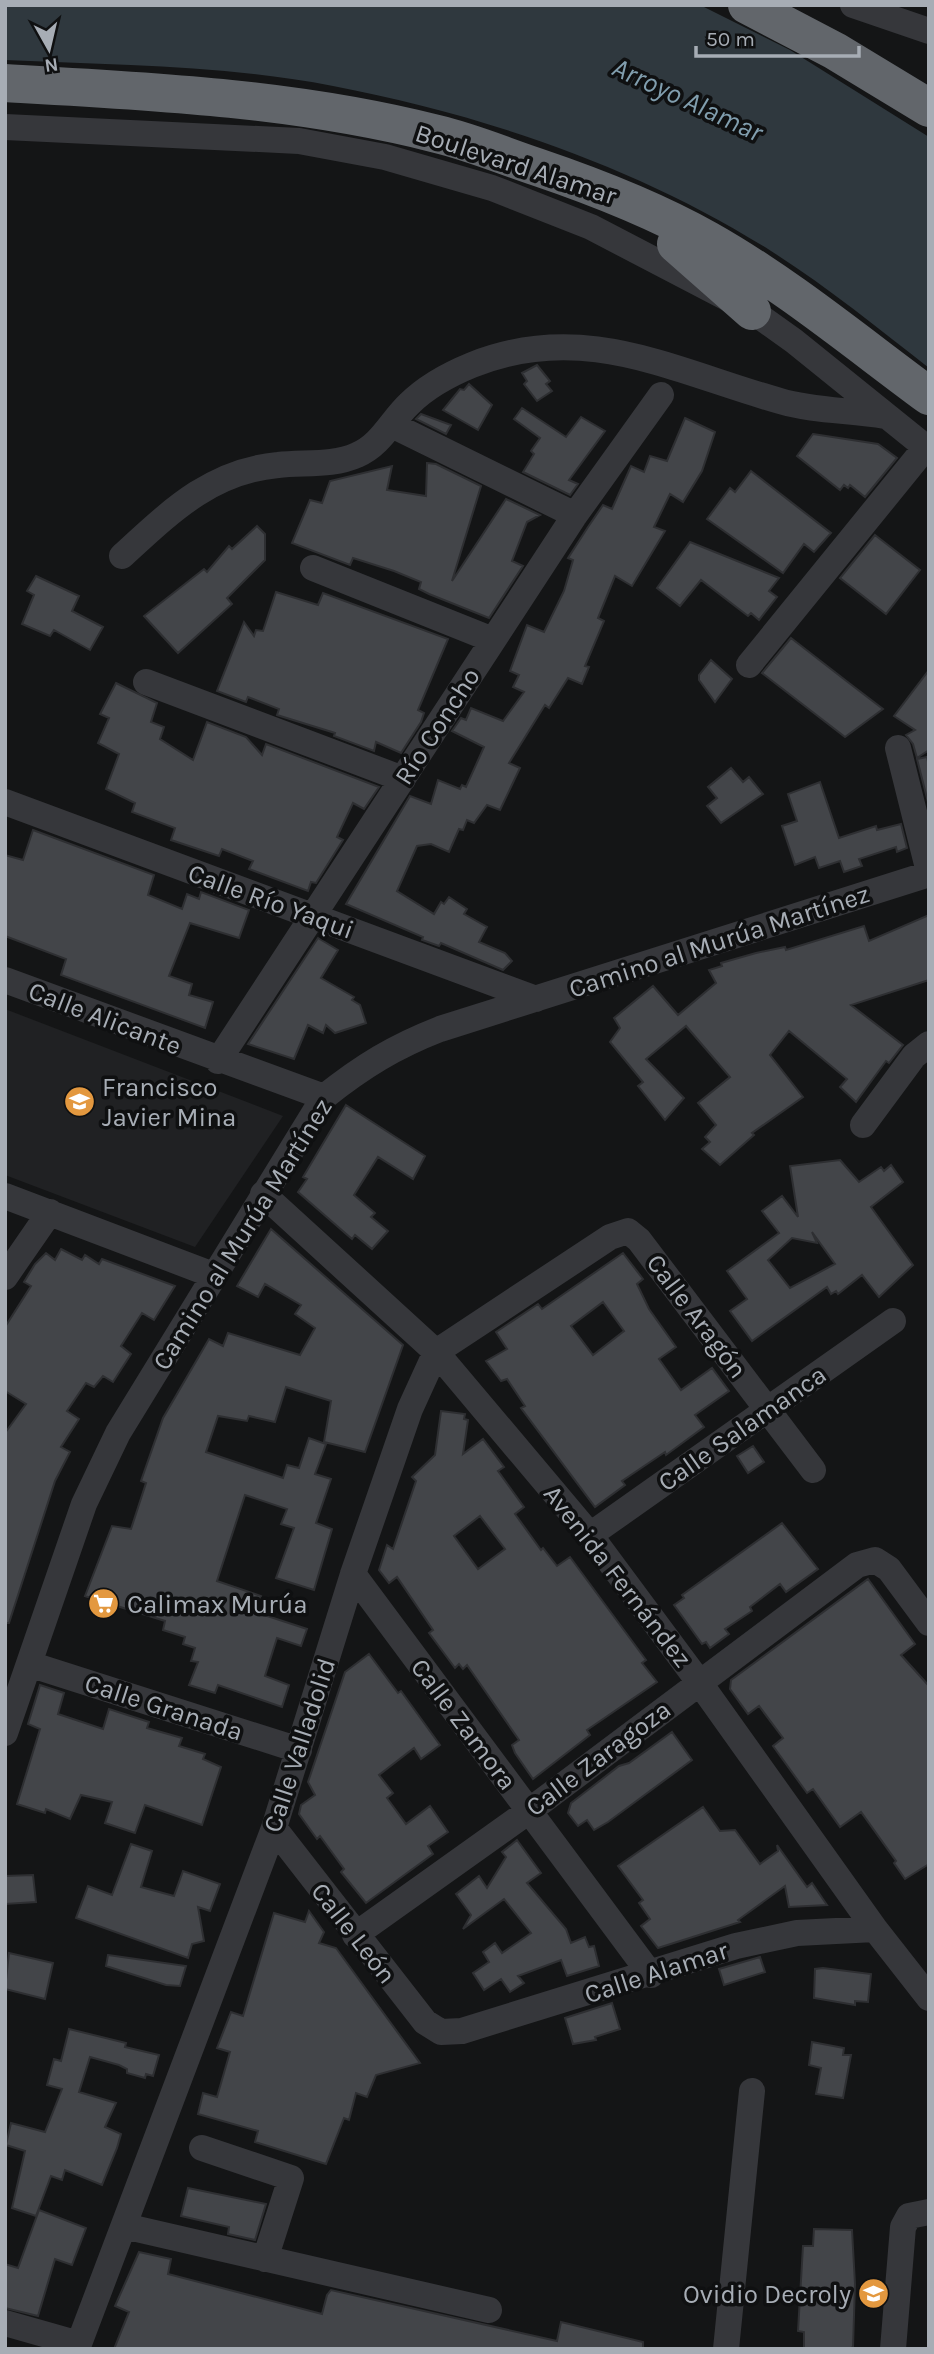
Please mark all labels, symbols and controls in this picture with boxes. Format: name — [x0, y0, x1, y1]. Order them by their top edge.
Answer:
north arrow — [14, 14, 84, 84]
scale bar — [696, 14, 859, 58]
text: 50 m — [706, 27, 755, 51]
water label: Arroyo Alamar — [607, 50, 770, 149]
text: N — [43, 53, 60, 77]
street label: Boulevard Alamar — [411, 117, 621, 212]
street label: Río Concho — [388, 662, 487, 791]
street label: Calle Río Yaqui — [184, 857, 358, 946]
street label: Camino al Murúa Martínez — [565, 878, 873, 1005]
street label: Calle Alicante — [24, 975, 185, 1062]
place label: Francisco Javier Mina — [102, 1072, 236, 1133]
school or university icon: Francisco Javier Mina — [62, 1085, 96, 1119]
street label: Camino al Murúa Martínez — [146, 1093, 339, 1376]
street label: Calle Aragón — [640, 1248, 753, 1385]
street label: Calle Salamanca — [652, 1359, 832, 1498]
street label: Avenida Fernández — [537, 1479, 698, 1674]
supermarket icon: Calimax Murúa — [87, 1587, 121, 1621]
place label: Calimax Murúa — [127, 1589, 308, 1620]
street label: Calle Zamora — [404, 1653, 523, 1796]
street label: Calle Valladolid — [257, 1654, 342, 1836]
street label: Calle Granada — [81, 1667, 247, 1748]
street label: Calle Zaragoza — [520, 1694, 677, 1823]
street label: Calle León — [305, 1877, 403, 1990]
street label: Calle Alamar — [581, 1935, 732, 2010]
school or university icon: Ovidio Decroly — [857, 2277, 891, 2311]
place label: Ovidio Decroly — [683, 2279, 851, 2310]

